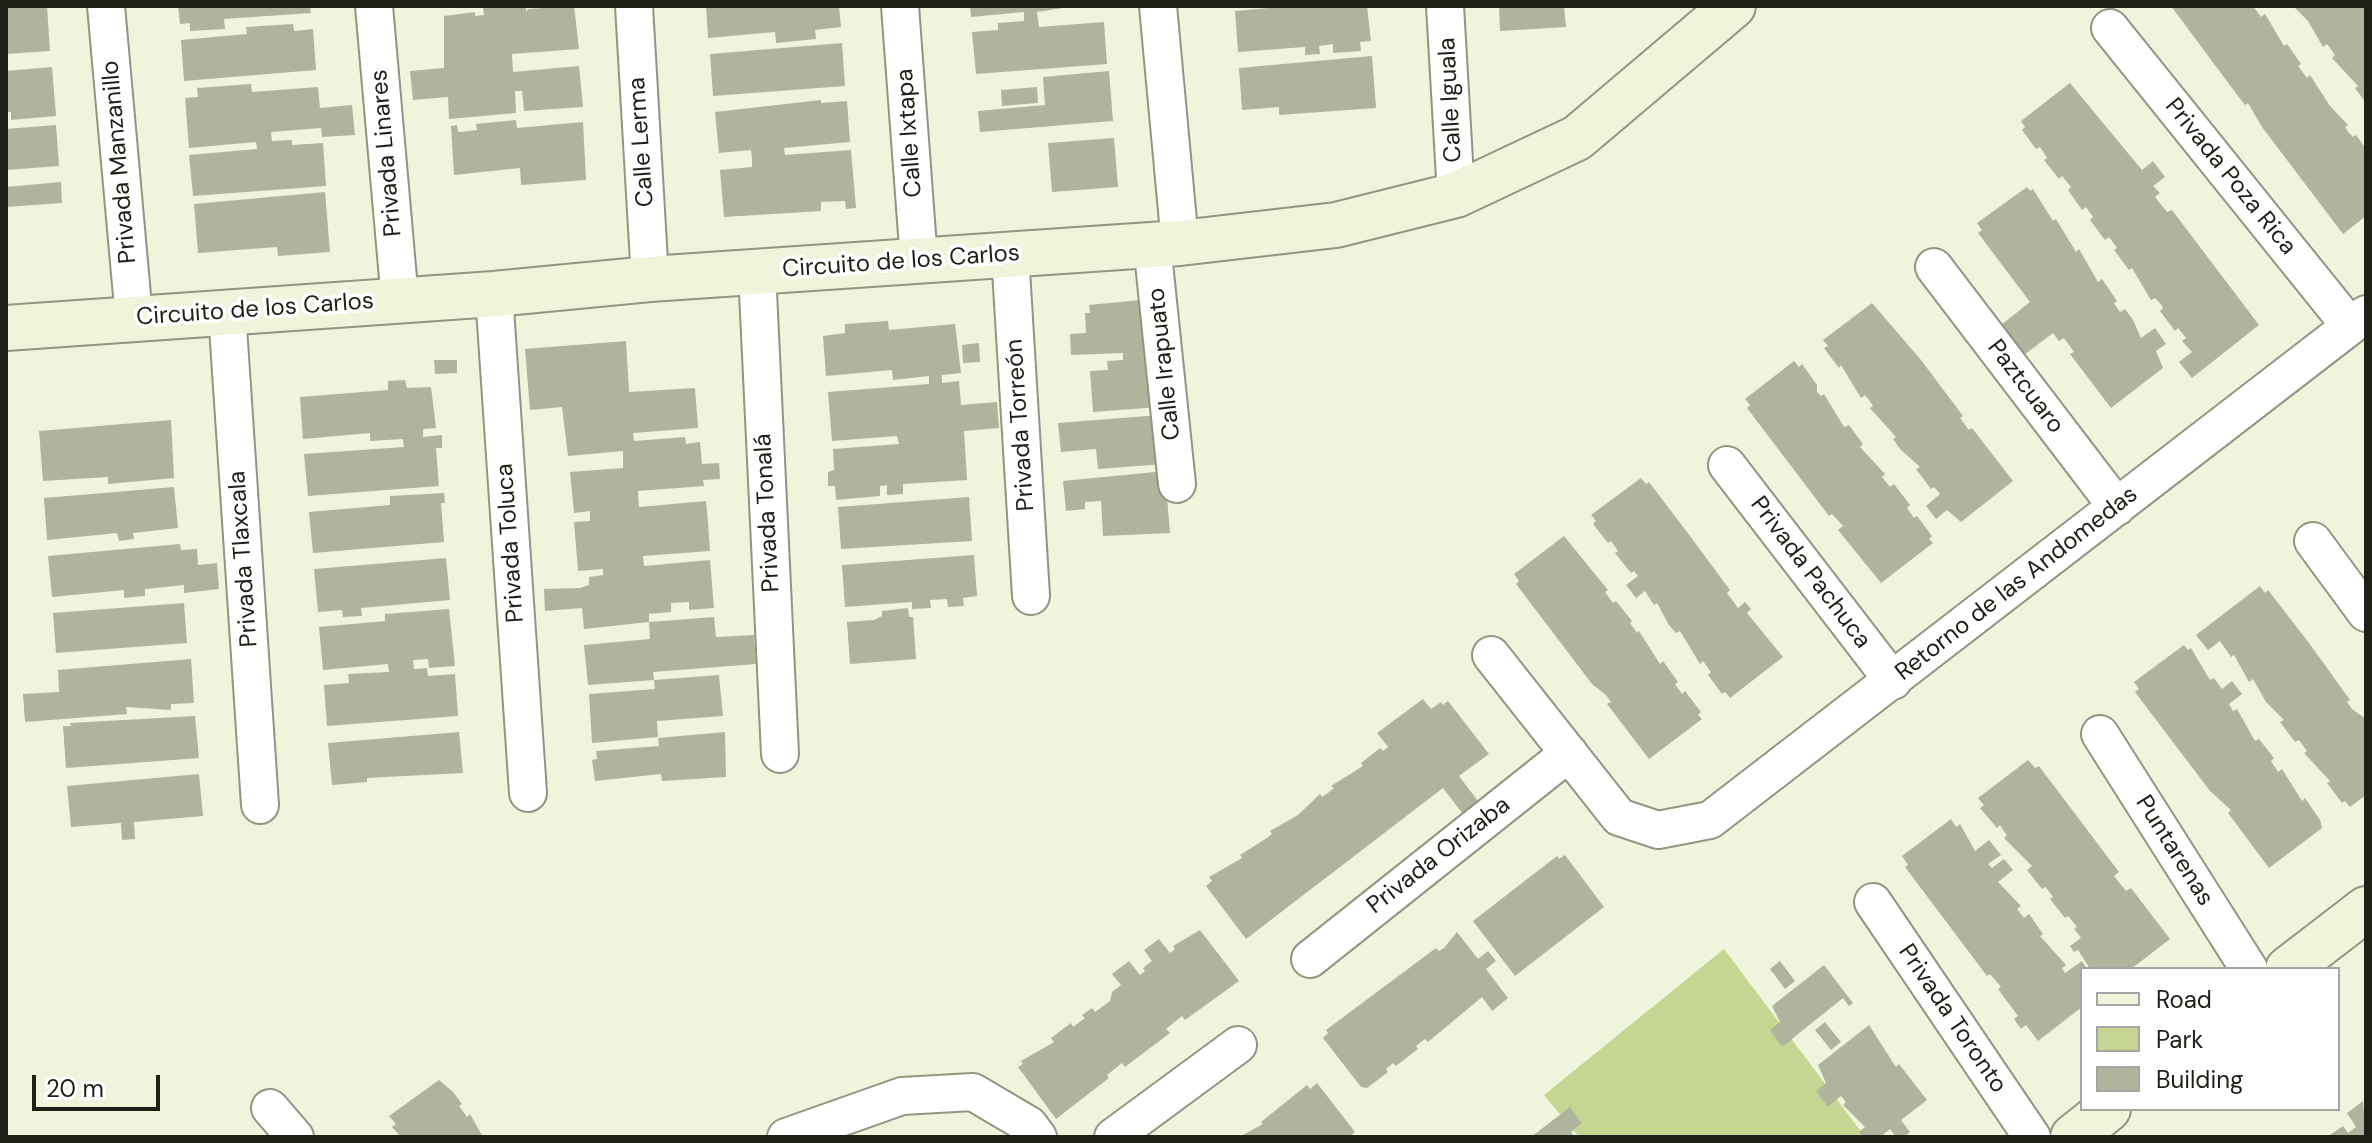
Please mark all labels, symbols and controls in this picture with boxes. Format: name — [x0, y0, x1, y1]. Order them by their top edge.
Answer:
street label: Calle Iguala — [1433, 37, 1469, 163]
street label: Privada Manzanillo — [97, 59, 143, 265]
street label: Privada Linares — [365, 68, 409, 238]
street label: Calle Ixtapa — [891, 68, 929, 198]
street label: Calle Lerma — [623, 76, 661, 208]
street label: Privada Poza Rica — [2158, 93, 2302, 261]
street label: Circuito de los Carlos — [781, 239, 1021, 285]
street label: Calle Irapuato — [1143, 286, 1187, 442]
street label: Circuito de los Carlos — [135, 287, 375, 333]
street label: Paztcuaro — [1980, 335, 2070, 439]
street label: Privada Torreón — [1001, 338, 1041, 512]
street label: Privada Tonalá — [749, 433, 787, 593]
street label: Privada Toluca — [491, 462, 531, 624]
street label: Privada Tlaxcala — [223, 470, 265, 648]
street label: Retorno de las Andomedas — [1890, 480, 2144, 688]
street label: Privada Pachuca — [1744, 491, 1876, 655]
street label: Puntarenas — [2129, 790, 2219, 912]
street label: Privada Orizaba — [1362, 791, 1516, 921]
street label: Privada Toronto — [1892, 939, 2012, 1099]
legend — [2080, 967, 2340, 1111]
text: Road — [2156, 984, 2212, 1015]
text: Park — [2156, 1024, 2203, 1055]
scale bar — [36, 1059, 164, 1109]
text: Building — [2156, 1064, 2243, 1095]
text: 20 m — [46, 1073, 104, 1104]

